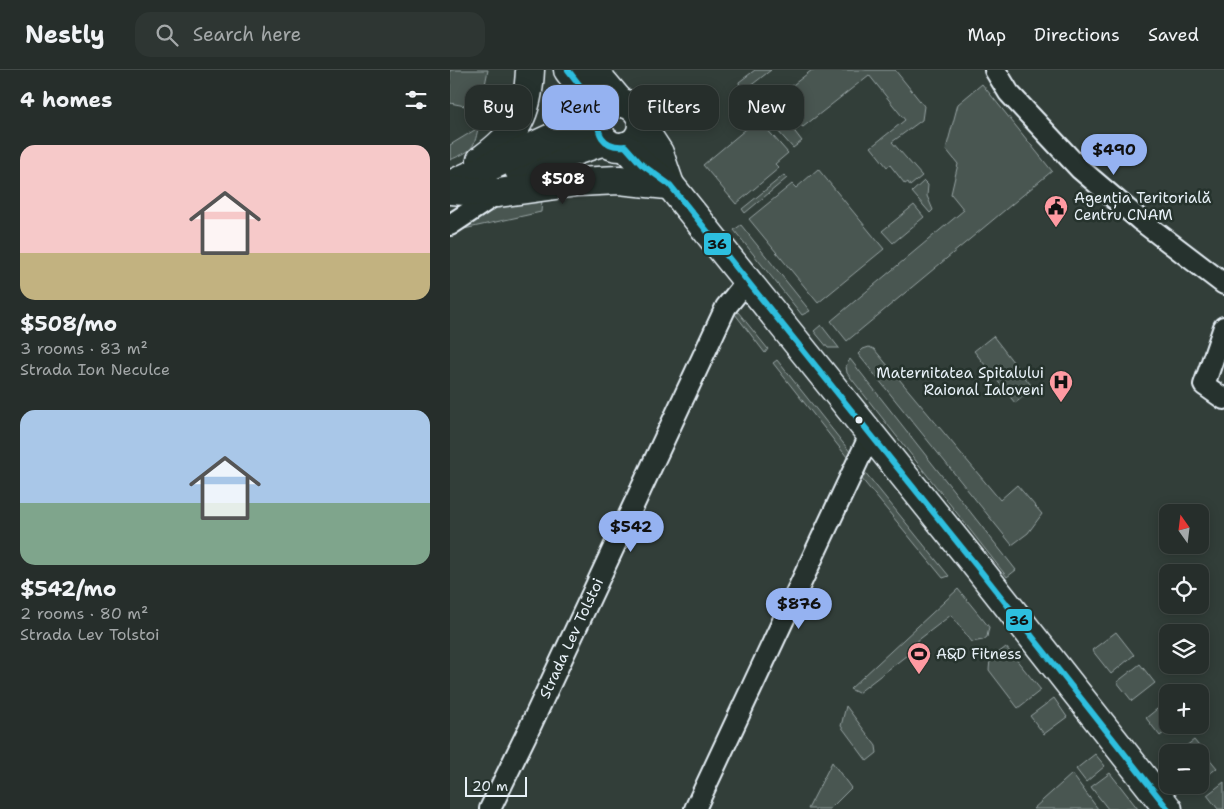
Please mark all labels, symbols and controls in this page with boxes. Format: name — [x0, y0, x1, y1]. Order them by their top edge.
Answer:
search box — [135, 12, 485, 57]
text: Nestly — [25, 19, 105, 51]
icon: search — [153, 21, 181, 49]
text: Search here — [193, 22, 301, 47]
text: Map — [968, 23, 1006, 47]
text: Directions — [1034, 23, 1120, 47]
text: Saved — [1148, 23, 1199, 47]
chip: Buy — [465, 85, 532, 130]
chip: Rent — [542, 85, 619, 130]
chip: Filters — [629, 85, 719, 130]
chip: New — [729, 85, 804, 130]
text: 4 homes — [20, 86, 112, 114]
icon: filters — [402, 86, 430, 114]
pin: $490 — [1084, 134, 1144, 176]
text: $490 — [1092, 139, 1136, 160]
pin: $508 — [533, 162, 593, 205]
text: $508 — [541, 168, 585, 189]
icon: home — [180, 178, 270, 268]
place label: Agenția Teritorială Centru CNAM — [1074, 188, 1212, 225]
public building icon: Agenția Teritorială Centru CNAM — [1043, 194, 1069, 228]
line badge: 36 — [703, 232, 732, 256]
text: 36 — [707, 235, 727, 253]
text: $508/mo — [20, 310, 117, 338]
text: 3 rooms · 83 m² — [20, 338, 148, 359]
text: Strada Ion Neculce — [20, 359, 170, 380]
place label: Maternitatea Spitalului Raional Ialoveni — [876, 363, 1044, 400]
hospital icon: Maternitatea Spitalului Raional Ialoveni — [1048, 369, 1074, 403]
unlabelled marker — [854, 415, 864, 425]
icon: home — [180, 443, 270, 533]
north arrow — [1159, 504, 1209, 554]
map controls — [1159, 504, 1209, 794]
pin: $542 — [601, 510, 661, 553]
text: $542 — [610, 516, 652, 537]
button: locate — [1159, 564, 1209, 614]
text: $542/mo — [20, 575, 116, 603]
street label: Strada Lev Tolstoi — [535, 575, 608, 702]
pin: $876 — [769, 588, 829, 630]
text: $876 — [777, 593, 821, 614]
text: 2 rooms · 80 m² — [20, 603, 148, 624]
line badge: 36 — [1005, 608, 1033, 632]
text: 36 — [1009, 611, 1029, 629]
text: Strada Lev Tolstoi — [20, 624, 160, 645]
button: layers — [1159, 624, 1209, 674]
sports icon: A&D Fitness — [906, 641, 932, 675]
place label: A&D Fitness — [936, 644, 1022, 664]
button: + — [1159, 684, 1209, 734]
button: − — [1159, 744, 1209, 794]
scale bar — [465, 774, 528, 797]
text: 20 m — [472, 777, 508, 795]

